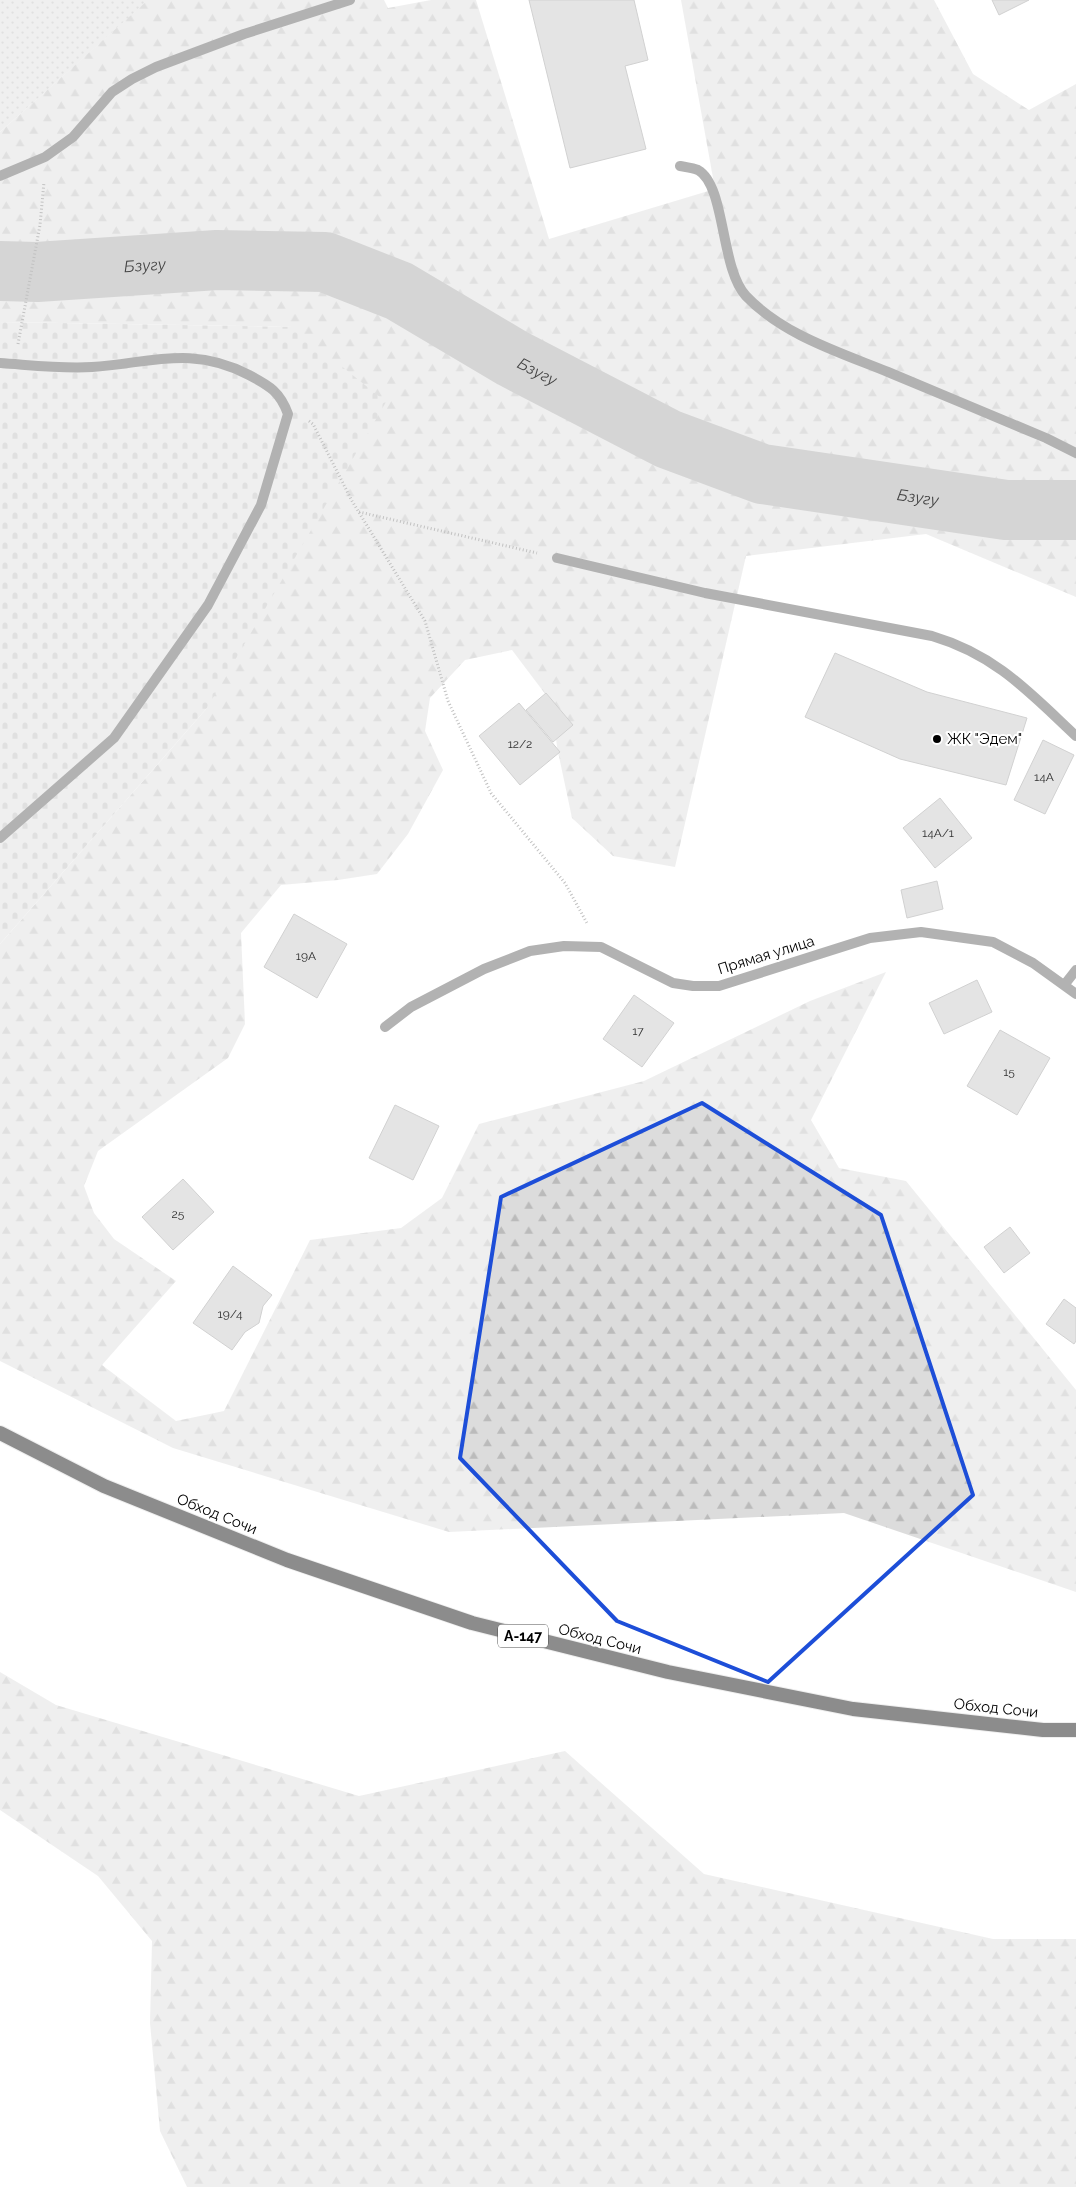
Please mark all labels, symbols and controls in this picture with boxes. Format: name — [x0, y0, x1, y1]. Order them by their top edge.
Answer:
water label: Бзугу — [123, 254, 167, 276]
water label: Бзугу — [514, 354, 561, 390]
water label: Бзугу — [896, 485, 941, 510]
place label: ЖК "Эдем" — [947, 730, 1022, 748]
marker: ЖК "Эдем" — [931, 733, 943, 745]
house number: 12/2 — [508, 737, 532, 751]
house number: 14А — [1034, 770, 1054, 784]
house number: 14А/1 — [922, 826, 954, 840]
street label: Прямая улица — [716, 932, 816, 978]
house number: 19А — [296, 949, 316, 963]
house number: 17 — [632, 1024, 644, 1038]
house number: 15 — [1003, 1065, 1015, 1079]
house number: 25 — [172, 1207, 185, 1221]
house number: 19/4 — [218, 1307, 243, 1321]
street label: Обход Сочи — [174, 1490, 260, 1538]
street label: Обход Сочи — [557, 1620, 643, 1658]
road number: А-147 — [498, 1624, 548, 1648]
street label: Обход Сочи — [953, 1695, 1039, 1721]

